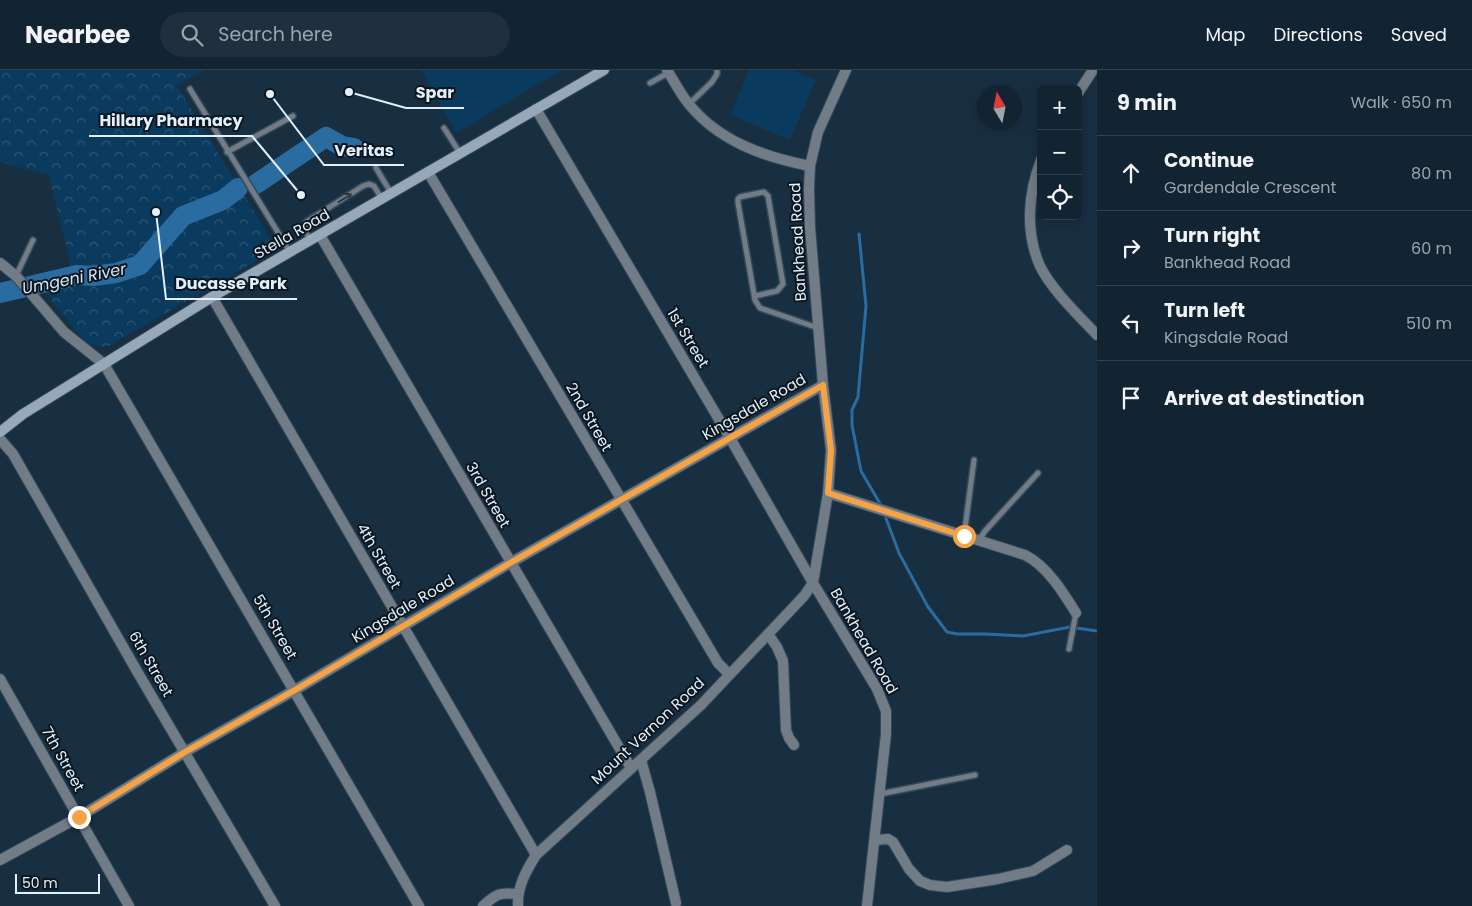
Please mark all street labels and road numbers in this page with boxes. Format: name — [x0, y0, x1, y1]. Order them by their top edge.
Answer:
street label: Bankhead Road — [784, 182, 811, 302]
street label: Stella Road — [250, 203, 333, 264]
street label: 1st Street — [662, 304, 714, 371]
street label: Kingsdale Road — [698, 368, 809, 445]
street label: 2nd Street — [561, 378, 618, 455]
street label: 3rd Street — [461, 458, 516, 531]
street label: 4th Street — [352, 519, 407, 592]
street label: Kingsdale Road — [347, 570, 458, 648]
street label: Bankhead Road — [826, 584, 903, 697]
street label: 5th Street — [248, 590, 303, 663]
street label: 6th Street — [124, 627, 179, 700]
street label: Mount Vernon Road — [586, 672, 709, 789]
street label: 7th Street — [37, 723, 90, 795]

